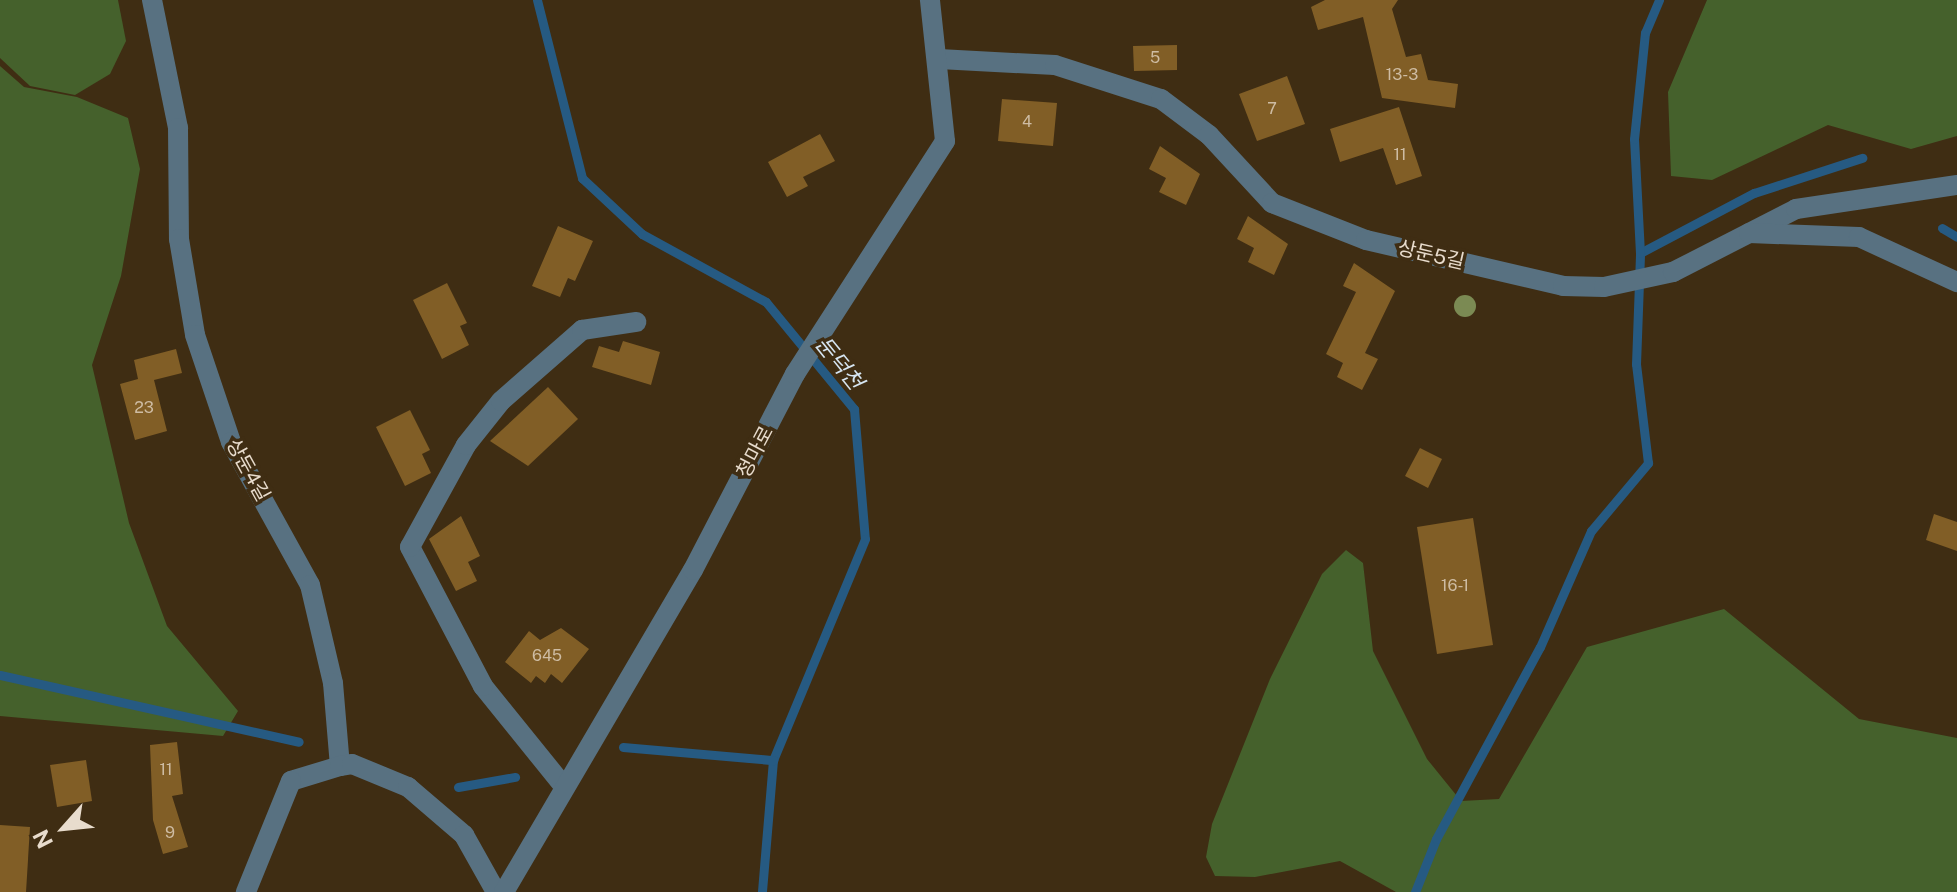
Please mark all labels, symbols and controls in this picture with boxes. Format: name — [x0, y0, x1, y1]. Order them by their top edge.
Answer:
house number: 5 — [1150, 48, 1160, 68]
house number: 13-3 — [1386, 65, 1418, 85]
house number: 7 — [1267, 99, 1277, 119]
house number: 4 — [1022, 112, 1032, 132]
house number: 11 — [1393, 145, 1407, 165]
street label: 상둔5길 — [1395, 236, 1467, 274]
water label: 둔덕천 — [810, 331, 868, 395]
house number: 23 — [134, 398, 154, 418]
street label: 청마로 — [731, 422, 779, 482]
street label: 상둔4길 — [221, 435, 275, 505]
house number: 16-1 — [1441, 576, 1469, 596]
house number: 645 — [532, 646, 562, 666]
house number: 11 — [159, 760, 173, 780]
north arrow — [24, 788, 104, 868]
house number: 9 — [165, 823, 175, 843]
text: N — [27, 825, 58, 852]

